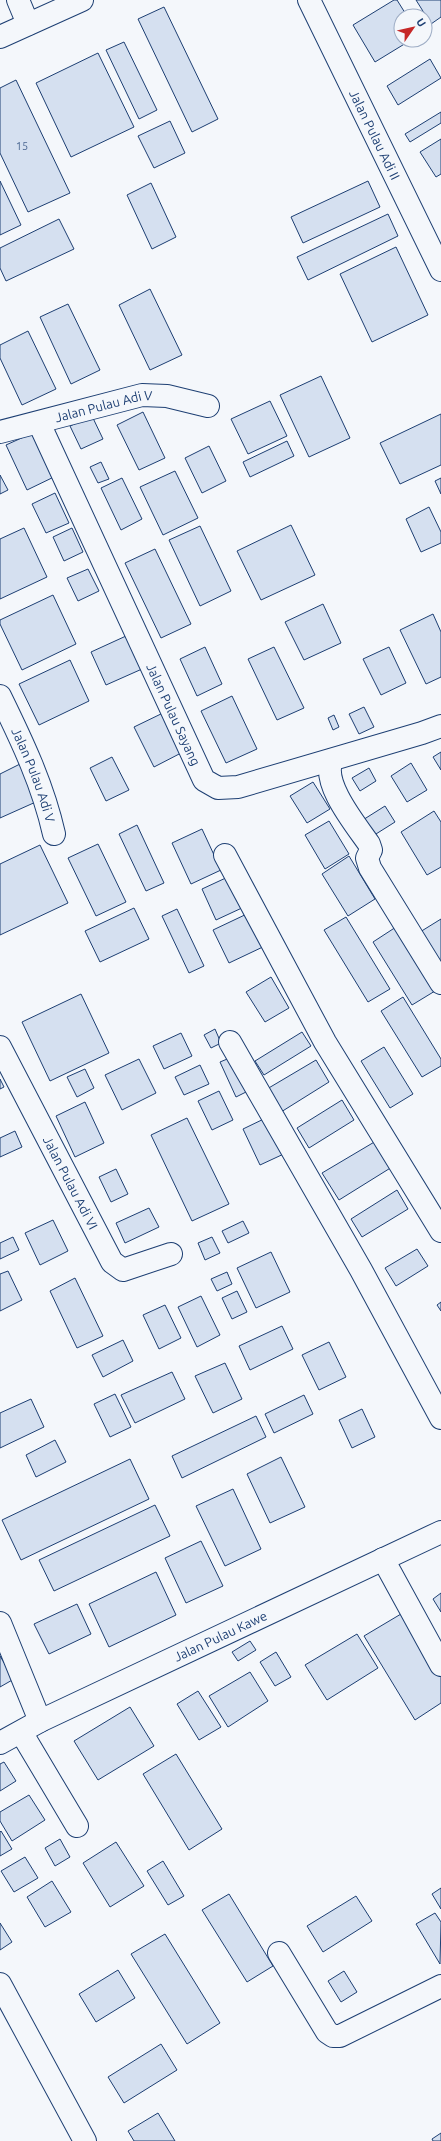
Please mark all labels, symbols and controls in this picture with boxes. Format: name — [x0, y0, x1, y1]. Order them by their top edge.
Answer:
north arrow — [393, 8, 433, 48]
text: U — [414, 16, 428, 29]
street label: Jalan Pulau Adi II — [347, 88, 403, 182]
house number: 15 — [16, 140, 28, 152]
street label: Jalan Pulau Adi V — [53, 388, 153, 424]
street label: Jalan Pulau Sayang — [144, 661, 203, 768]
street label: Jalan Pulau Adi V — [9, 726, 58, 824]
street label: Jalan Pulau Adi VI — [41, 1134, 101, 1232]
street label: Jalan Pulau Kawe — [172, 1608, 269, 1664]

